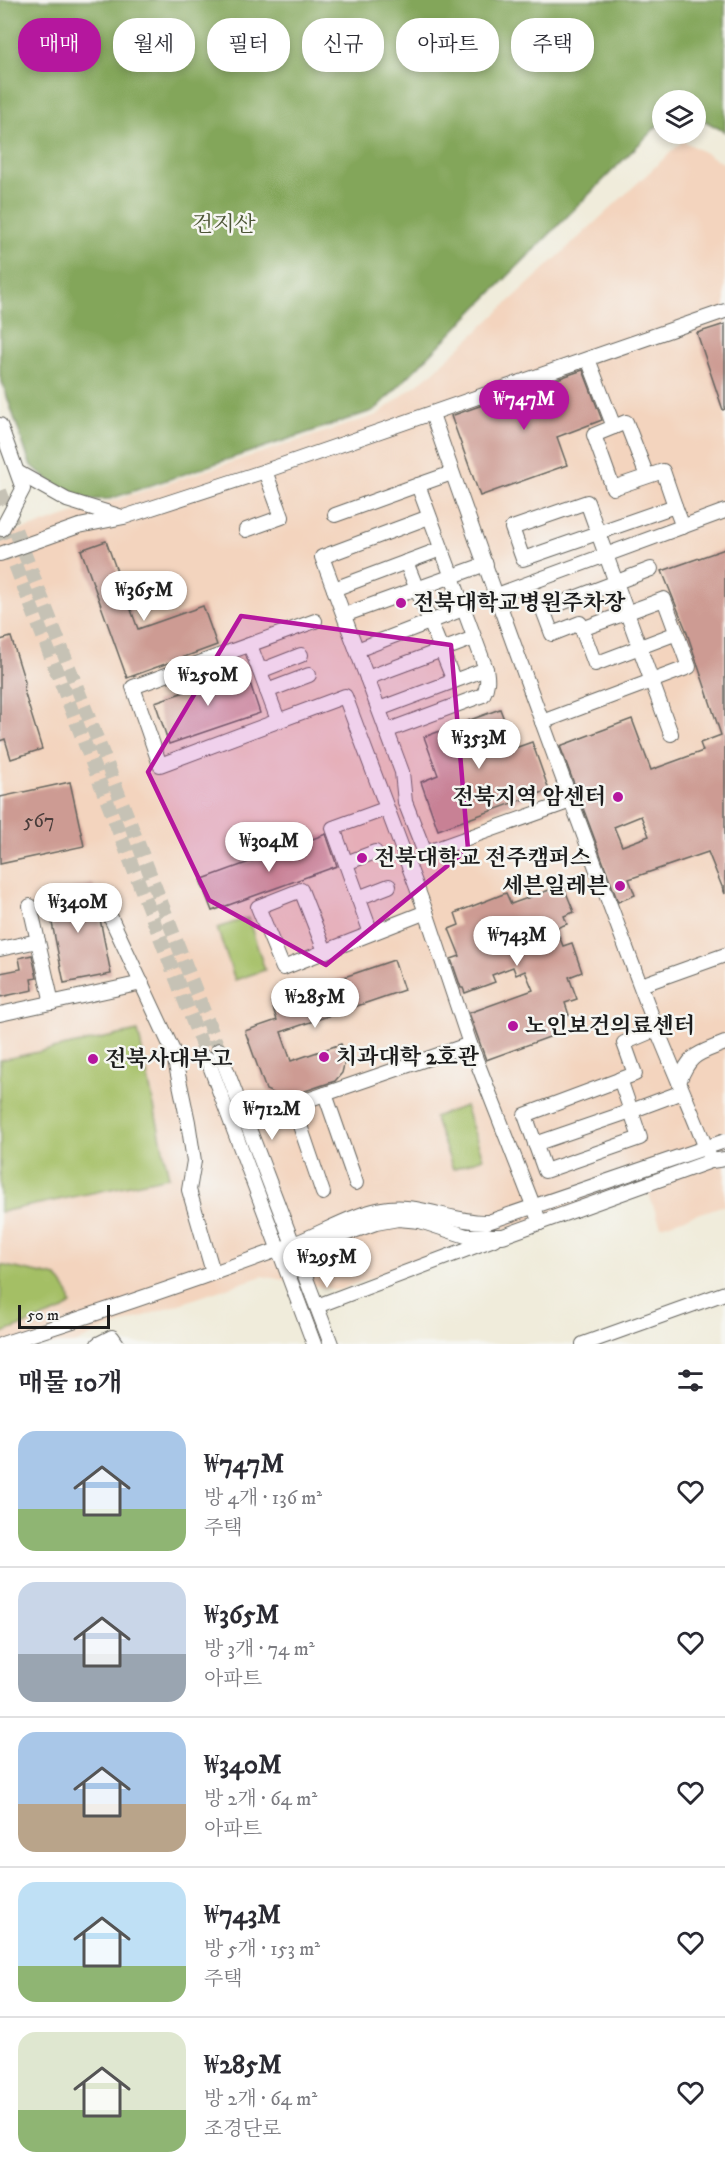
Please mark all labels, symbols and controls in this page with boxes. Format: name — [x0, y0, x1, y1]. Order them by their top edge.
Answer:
chip: 매매 — [18, 18, 101, 72]
chip: 월세 — [113, 18, 195, 72]
chip: 필터 — [207, 18, 290, 72]
chip: 신규 — [302, 18, 384, 72]
chip: 아파트 — [396, 18, 499, 72]
chip: 주택 — [511, 18, 594, 72]
map controls — [652, 90, 706, 144]
button: layers — [652, 90, 706, 144]
park label: 건지산 — [192, 211, 257, 238]
pin: ₩747M — [482, 380, 566, 431]
text: ₩747M — [493, 387, 555, 412]
pin: ₩365M — [102, 571, 186, 622]
text: ₩365M — [115, 578, 173, 603]
place label: 전북대학교병원주차장 — [413, 590, 626, 617]
marker: 전북대학교병원주차장 — [394, 596, 408, 610]
pin: ₩250M — [166, 656, 250, 707]
text: ₩250M — [178, 663, 238, 688]
pin: ₩353M — [437, 719, 521, 770]
text: ₩353M — [452, 726, 506, 751]
place label: 전북지역 암센터 — [453, 784, 606, 811]
marker: 전북지역 암센터 — [611, 790, 625, 804]
house number: 567 — [24, 809, 54, 834]
pin: ₩304M — [227, 822, 311, 873]
text: ₩304M — [239, 829, 299, 854]
place label: 전북대학교 전주캠퍼스 — [374, 845, 591, 872]
marker: 전북대학교 전주캠퍼스 — [355, 851, 369, 865]
place label: 세븐일레븐 — [502, 873, 608, 900]
marker: 세븐일레븐 — [613, 879, 627, 893]
pin: ₩340M — [36, 883, 120, 934]
text: ₩340M — [48, 890, 108, 915]
pin: ₩743M — [475, 916, 559, 967]
text: ₩743M — [487, 923, 547, 948]
pin: ₩285M — [273, 978, 357, 1029]
text: ₩285M — [285, 985, 345, 1010]
place label: 노인보건의료센터 — [525, 1013, 695, 1040]
marker: 노인보건의료센터 — [506, 1019, 520, 1033]
place label: 치과대학 2호관 — [336, 1044, 480, 1071]
place label: 전북사대부고 — [105, 1046, 233, 1073]
marker: 치과대학 2호관 — [317, 1050, 331, 1064]
marker: 전북사대부고 — [86, 1052, 100, 1066]
pin: ₩712M — [230, 1090, 314, 1141]
text: ₩712M — [243, 1097, 301, 1122]
pin: ₩295M — [285, 1238, 369, 1289]
text: ₩295M — [297, 1245, 357, 1270]
scale bar — [18, 1302, 110, 1330]
text: 50 m — [27, 1305, 59, 1325]
icon: filters — [674, 1364, 707, 1397]
text: 매물 10개 — [18, 1367, 122, 1400]
text: ₩747M — [204, 1448, 284, 1481]
icon: home — [66, 1455, 138, 1527]
icon: heart — [674, 1475, 707, 1508]
text: 방 4개 · 136 m² — [204, 1486, 322, 1511]
text: 주택 — [204, 1516, 243, 1541]
text: ₩365M — [204, 1599, 279, 1632]
icon: home — [66, 1606, 138, 1678]
icon: heart — [674, 1626, 707, 1659]
text: 방 3개 · 74 m² — [204, 1637, 315, 1662]
text: 아파트 — [204, 1667, 262, 1692]
text: ₩340M — [204, 1749, 282, 1782]
icon: home — [66, 1756, 138, 1828]
icon: heart — [674, 1776, 707, 1809]
text: 방 2개 · 64 m² — [204, 1787, 317, 1812]
text: 아파트 — [204, 1817, 262, 1842]
text: ₩743M — [204, 1899, 281, 1932]
icon: home — [66, 1906, 138, 1978]
icon: heart — [674, 1926, 707, 1959]
text: 방 5개 · 153 m² — [204, 1937, 320, 1962]
text: 주택 — [204, 1967, 243, 1992]
text: ₩285M — [204, 2049, 282, 2082]
icon: home — [66, 2056, 138, 2128]
icon: heart — [674, 2076, 707, 2109]
text: 방 2개 · 64 m² — [204, 2087, 317, 2112]
text: 조경단로 — [204, 2117, 281, 2142]

